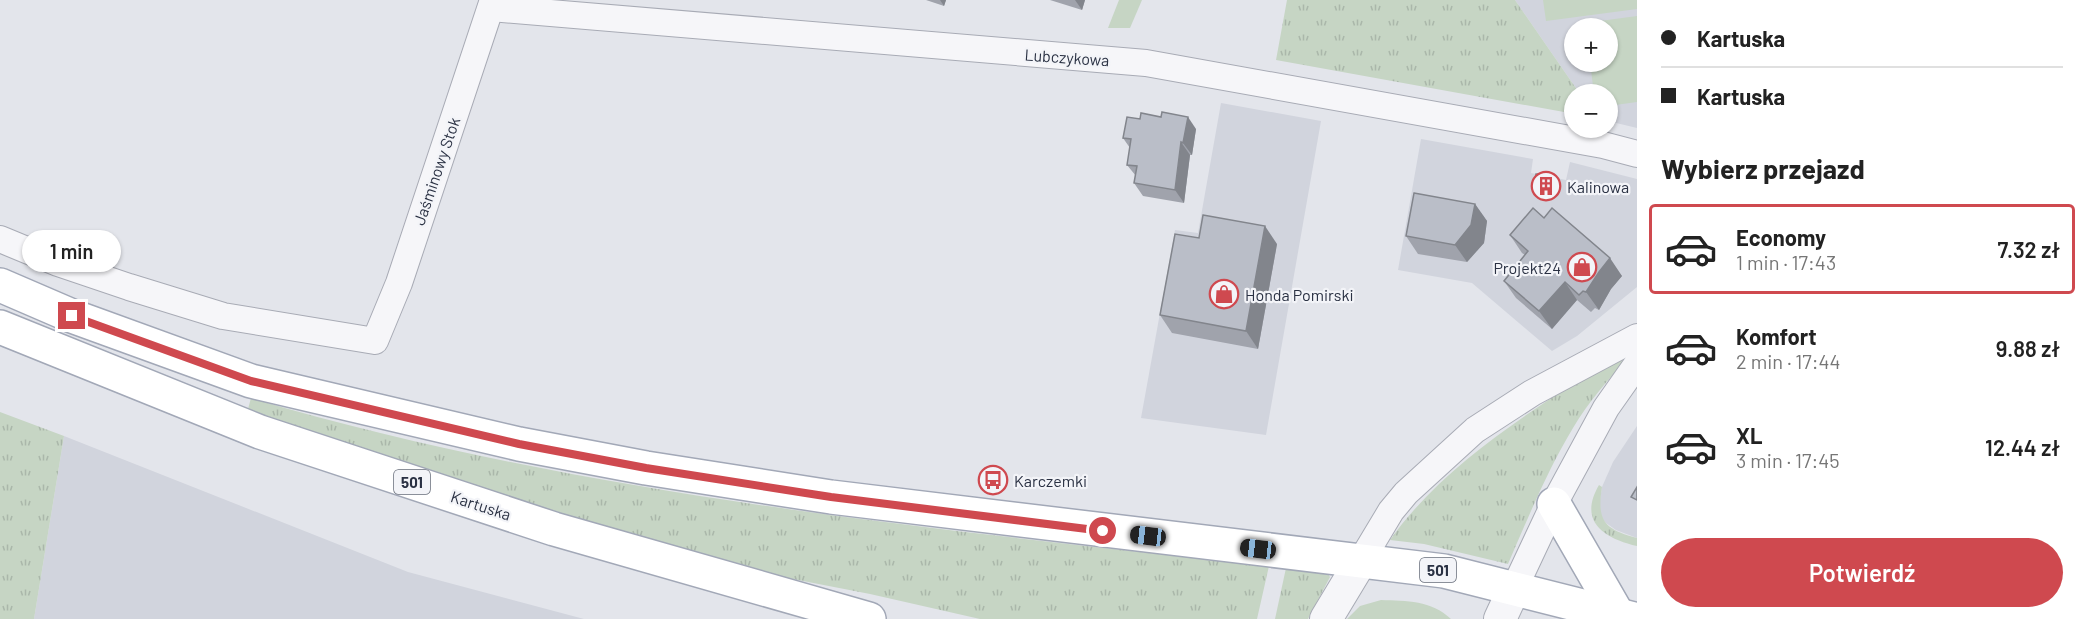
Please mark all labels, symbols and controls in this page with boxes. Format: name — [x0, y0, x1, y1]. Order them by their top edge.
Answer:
map controls — [1564, 18, 1618, 138]
button: + — [1564, 18, 1618, 72]
text: Kartuska — [1697, 25, 1785, 51]
street label: Lubczykowa — [1024, 45, 1110, 69]
text: Kartuska — [1697, 83, 1785, 109]
button: − — [1564, 84, 1618, 138]
street label: Jaśminowy Stok — [409, 114, 463, 228]
text: Wybierz przejazd — [1661, 152, 1865, 184]
building icon: Kalinowa — [1530, 170, 1562, 202]
place label: Kalinowa — [1567, 177, 1629, 196]
icon: car — [1664, 222, 1718, 276]
text: Economy — [1736, 224, 1826, 250]
callout: 1 min — [22, 229, 122, 271]
text: 7.32 zł — [1997, 236, 2060, 262]
text: 1 min — [50, 239, 93, 263]
text: 1 min · 17:43 — [1736, 250, 1836, 274]
shop icon: Projekt24 — [1566, 251, 1598, 283]
place label: Projekt24 — [1493, 258, 1561, 277]
shop icon: Honda Pomirski — [1208, 278, 1240, 310]
place label: Honda Pomirski — [1245, 285, 1354, 304]
route end — [58, 302, 85, 329]
icon: car — [1664, 321, 1718, 375]
text: Komfort — [1736, 323, 1817, 349]
text: 9.88 zł — [1996, 335, 2060, 361]
text: 2 min · 17:44 — [1736, 349, 1841, 373]
icon: car — [1664, 420, 1718, 474]
text: XL — [1736, 422, 1762, 448]
text: 12.44 zł — [1985, 434, 2060, 460]
text: 3 min · 17:45 — [1736, 448, 1839, 472]
bus stop icon: Karczemki — [977, 464, 1009, 496]
road number: 501 — [394, 470, 430, 494]
place label: Karczemki — [1014, 471, 1087, 490]
street label: Kartuska — [449, 486, 513, 524]
route start — [1089, 517, 1116, 544]
car — [1129, 525, 1167, 547]
car — [1239, 538, 1277, 560]
button: Potwierdź — [1661, 538, 2063, 607]
road number: 501 — [1420, 558, 1456, 582]

